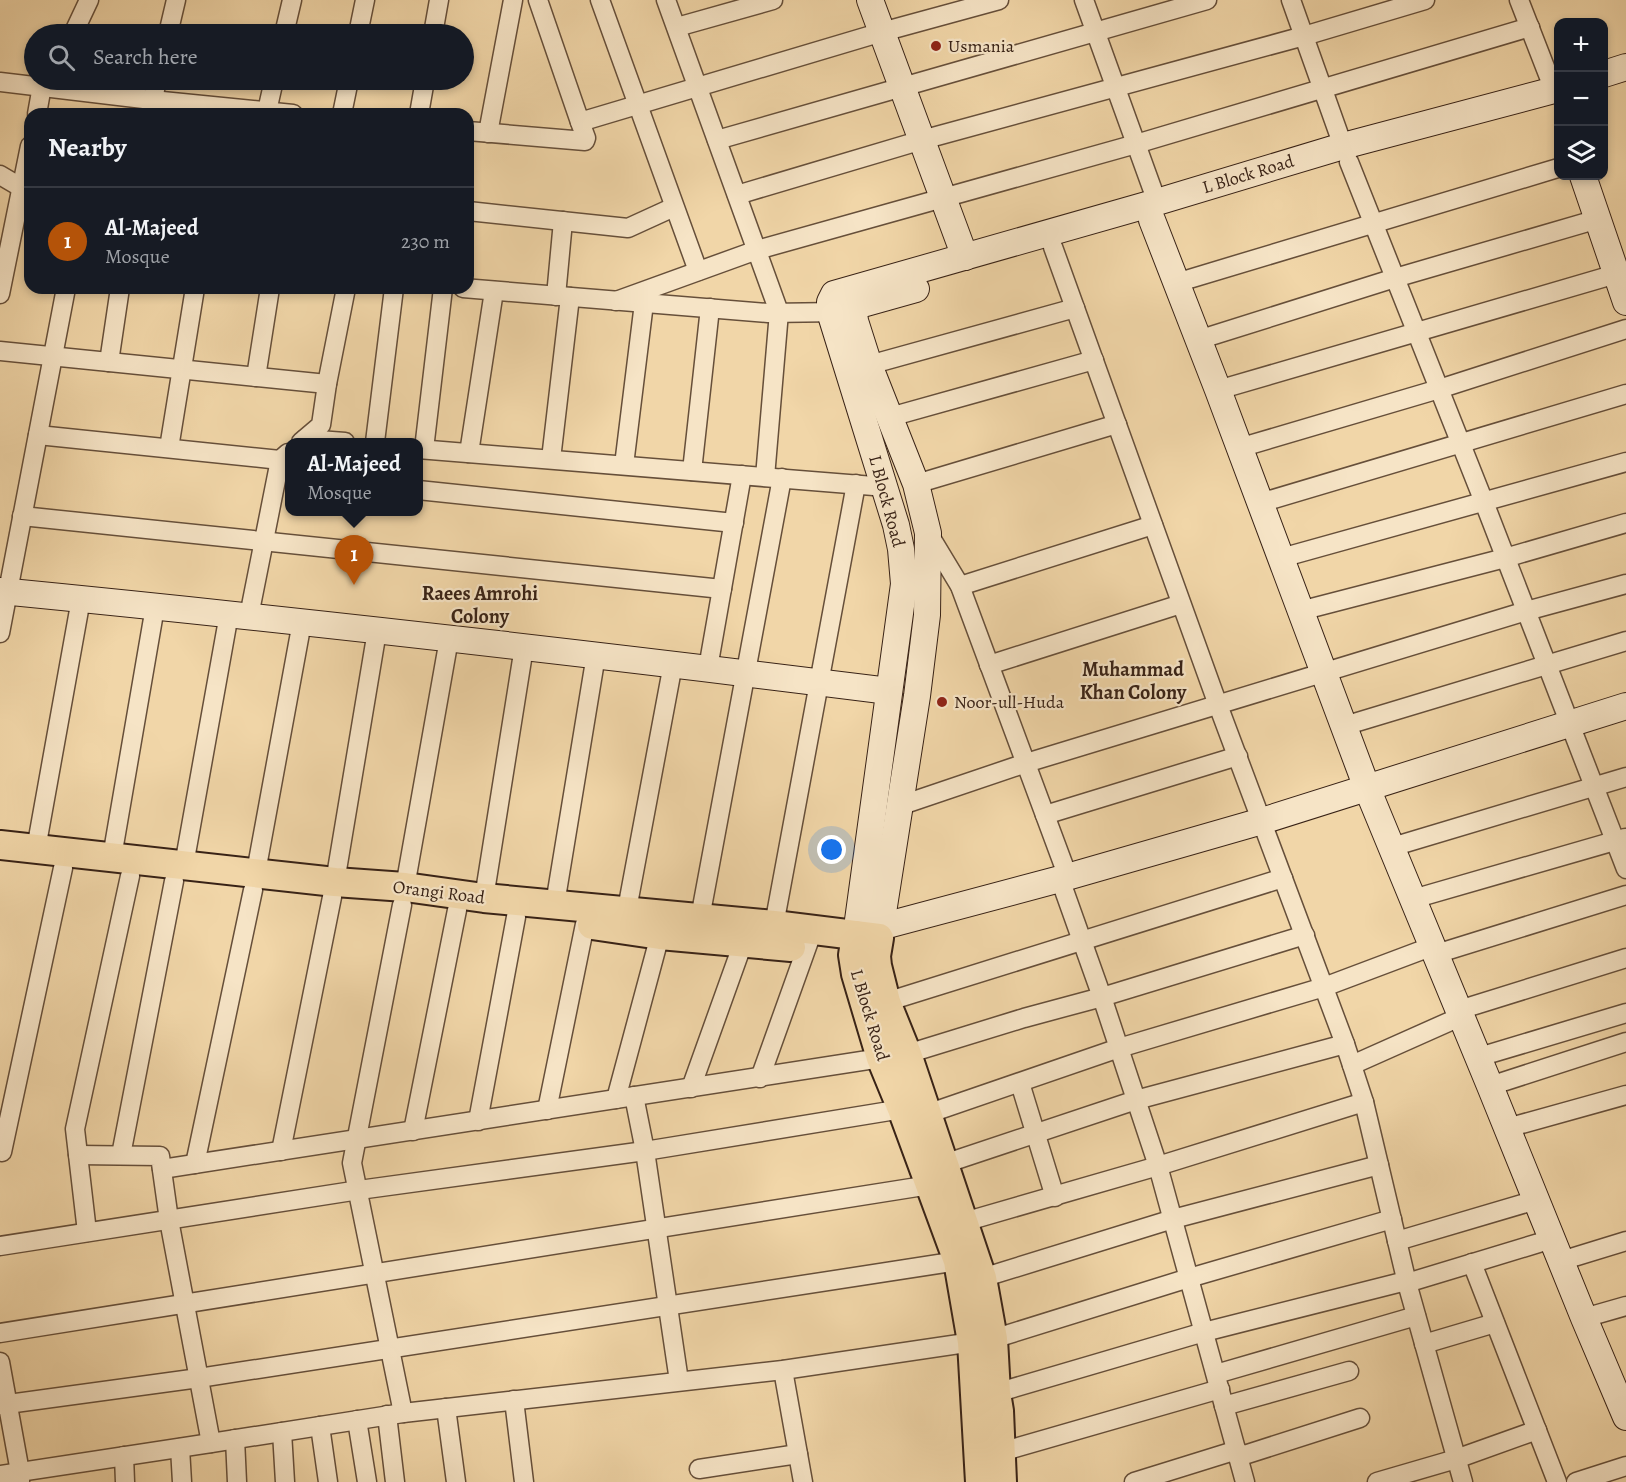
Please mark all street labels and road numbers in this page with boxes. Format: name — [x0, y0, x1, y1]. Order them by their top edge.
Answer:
street label: L Block Road — [1199, 149, 1297, 199]
street label: L Block Road — [863, 452, 911, 550]
street label: Orangi Road — [392, 874, 487, 910]
street label: L Block Road — [845, 966, 895, 1064]

